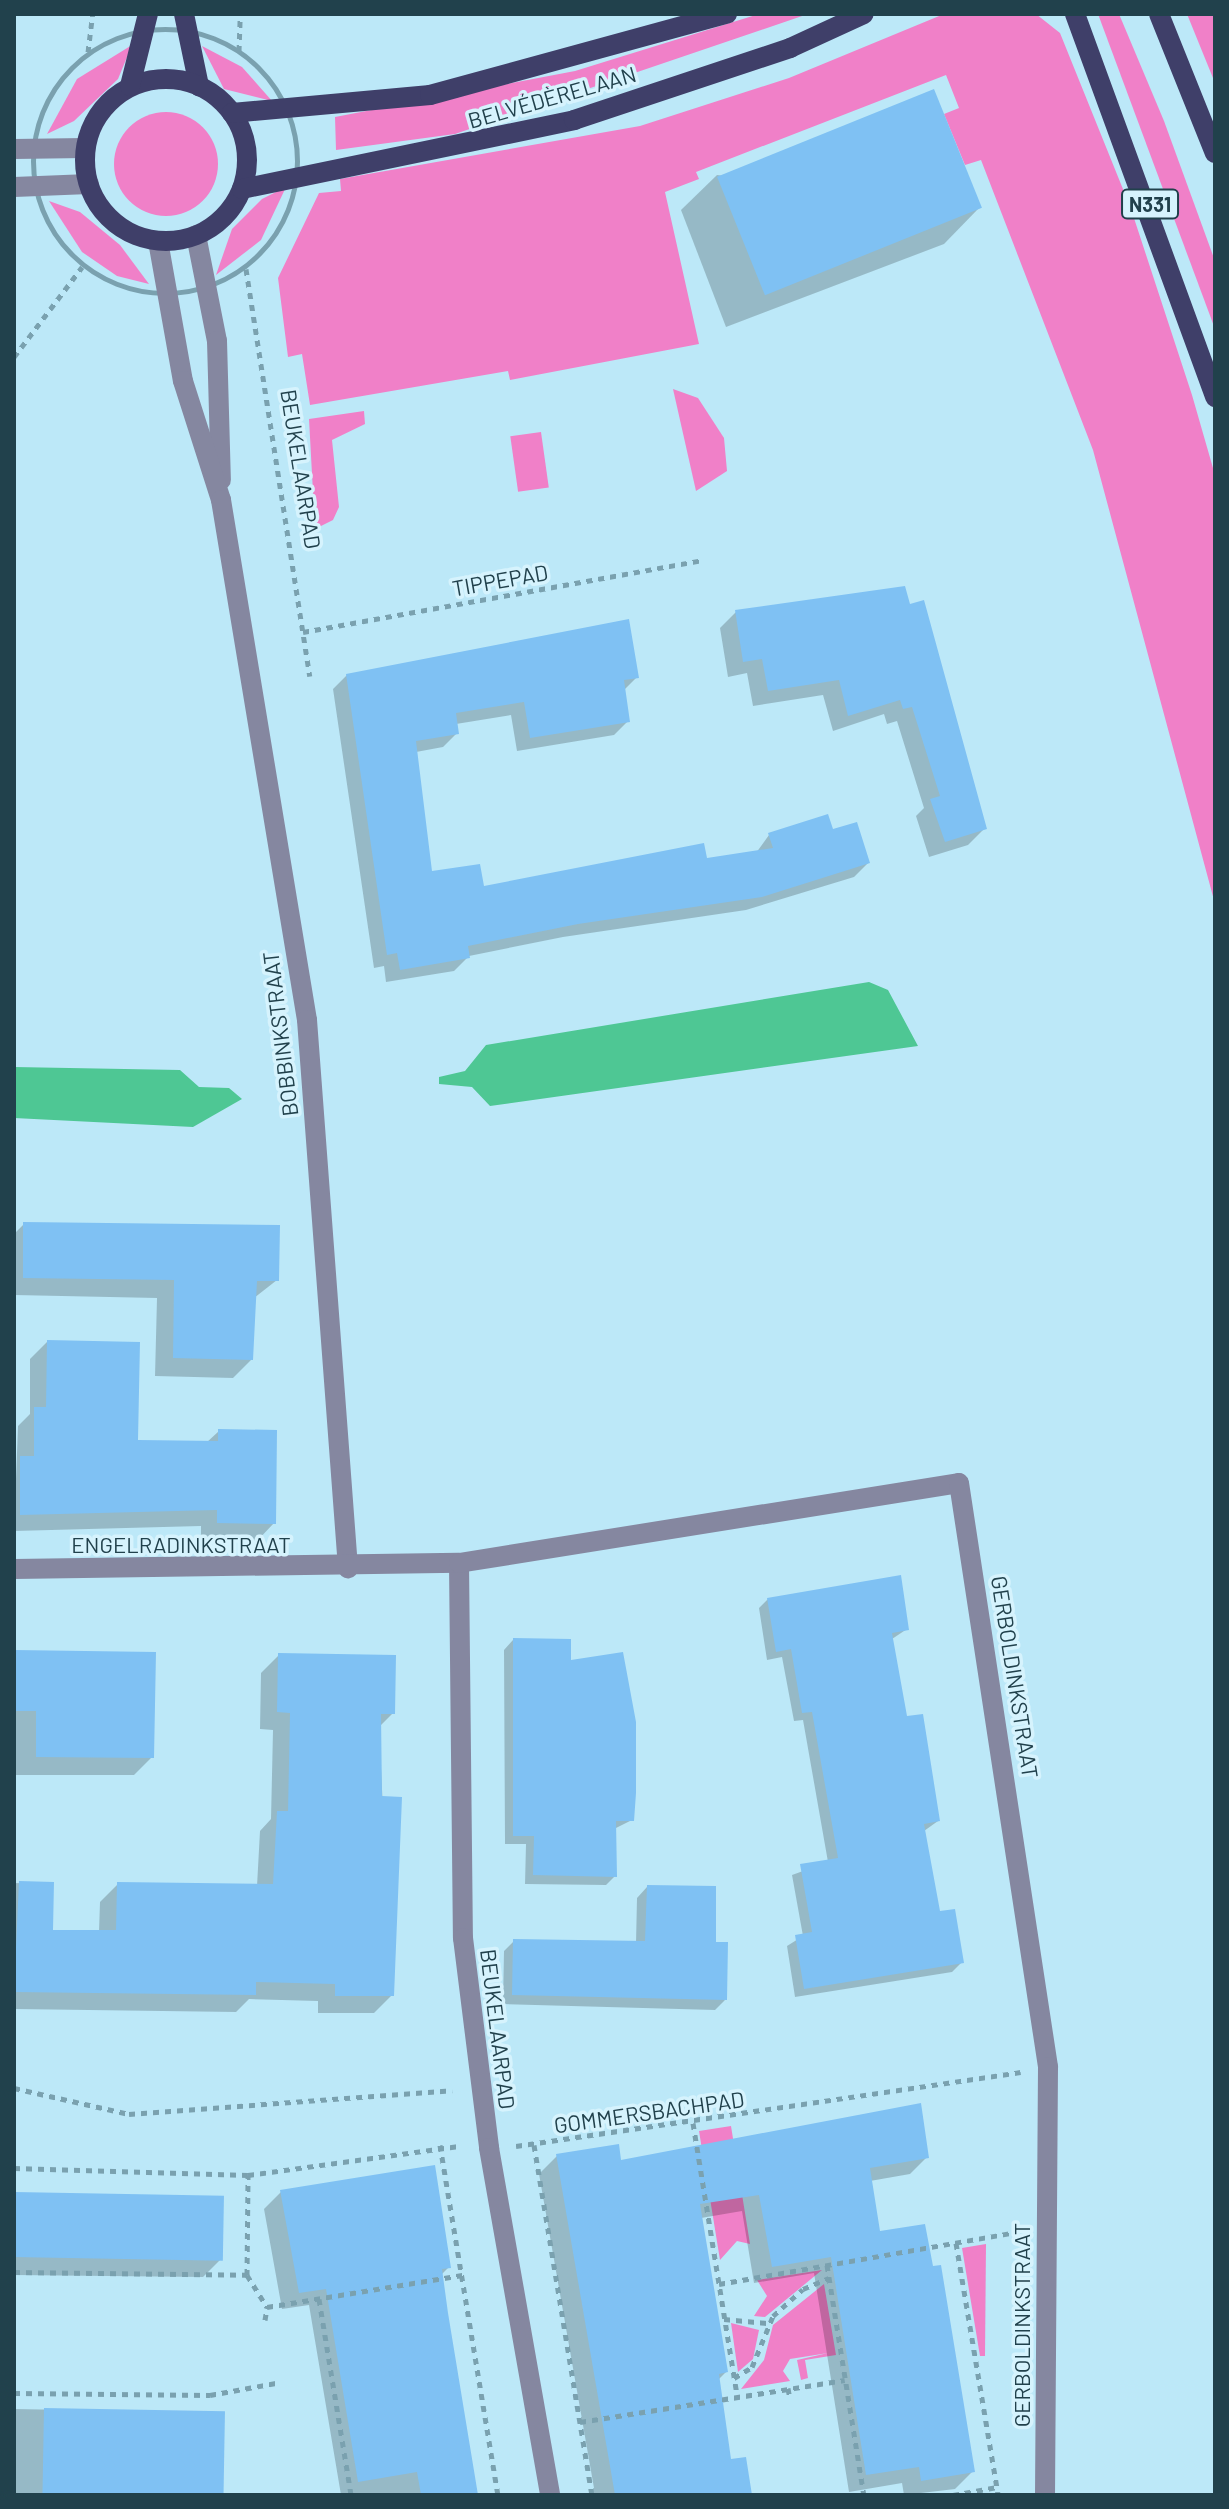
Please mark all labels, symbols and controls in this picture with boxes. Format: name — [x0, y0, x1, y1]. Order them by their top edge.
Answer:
street label: BELVÉDÈRELAAN — [465, 60, 639, 134]
road number: N331 — [1120, 188, 1180, 220]
street label: BEUKELAARPAD — [275, 387, 327, 551]
street label: TIPPEPAD — [450, 559, 550, 601]
street label: BOBBINKSTRAAT — [257, 950, 303, 1118]
street label: ENGELRADINKSTRAAT — [71, 1532, 291, 1558]
street label: GERBOLDINKSTRAAT — [986, 1574, 1044, 1780]
street label: BEUKELAARPAD — [475, 1947, 521, 2111]
street label: GOMMERSBACHPAD — [552, 2086, 746, 2138]
street label: GERBOLDINKSTRAAT — [1009, 2223, 1035, 2427]

